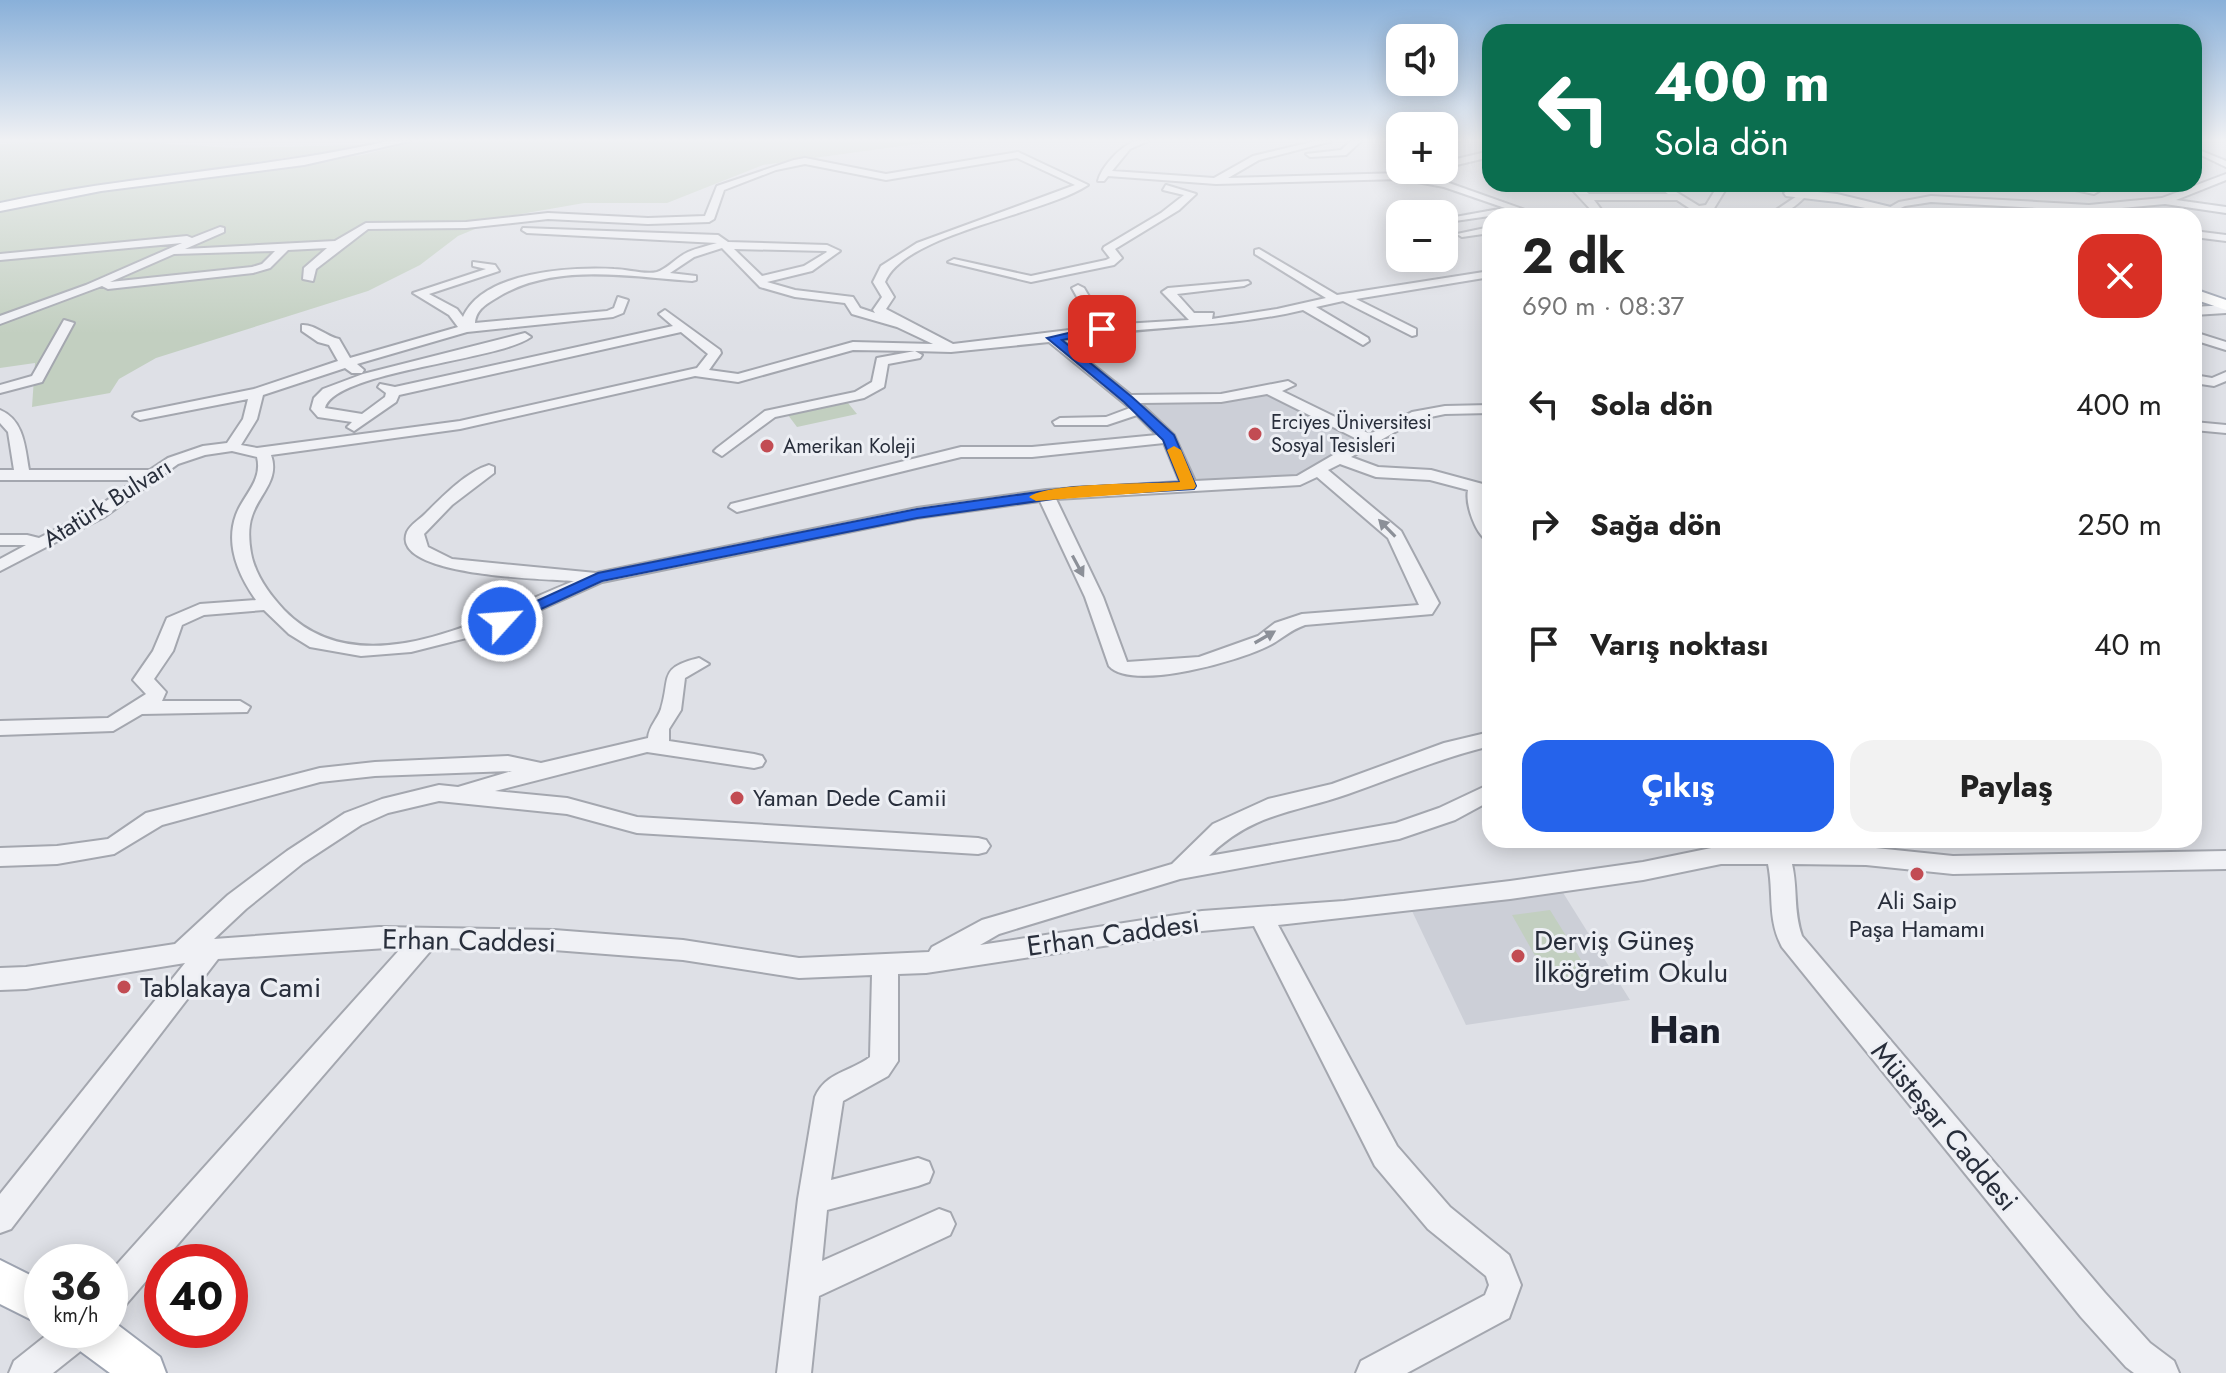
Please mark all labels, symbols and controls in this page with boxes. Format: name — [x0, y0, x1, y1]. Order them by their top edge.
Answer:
map controls — [1386, 24, 1458, 272]
button: sound — [1386, 24, 1458, 96]
text: 400 m — [1654, 41, 1830, 122]
icon: left — [1522, 56, 1626, 160]
button: + — [1386, 112, 1458, 184]
text: Sola dön — [1654, 116, 1789, 168]
button: − — [1386, 200, 1458, 272]
text: 2 dk — [1522, 222, 1625, 291]
button: close — [2078, 234, 2162, 318]
text: 690 m · 08:37 — [1522, 287, 1684, 325]
pin — [1068, 295, 1136, 363]
icon: arrive — [1080, 307, 1124, 351]
icon: left — [1522, 382, 1566, 426]
text: Sola dön — [1590, 383, 1713, 426]
text: 400 m — [2076, 383, 2162, 426]
place label: Erciyes Üniversitesi Sosyal Tesisleri — [1271, 408, 1432, 460]
marker: Erciyes Üniversitesi Sosyal Tesisleri — [1246, 425, 1264, 443]
place label: Amerikan Koleji — [783, 432, 916, 461]
marker: Amerikan Koleji — [758, 437, 776, 455]
street label: Atatürk Bulvarı — [36, 449, 178, 556]
icon: right — [1522, 502, 1566, 546]
text: Sağa dön — [1590, 503, 1722, 546]
text: 250 m — [2078, 503, 2162, 546]
one-way arrow — [1378, 519, 1396, 538]
one-way arrow — [1072, 555, 1085, 578]
position arrow — [460, 579, 544, 663]
icon: arrive — [1522, 622, 1566, 666]
text: Varış noktası — [1590, 623, 1768, 666]
text: 40 m — [2094, 623, 2162, 666]
one-way arrow — [1254, 630, 1276, 644]
button: Çıkış — [1522, 740, 1834, 832]
button: Paylaş — [1850, 740, 2162, 832]
place label: Yaman Dede Camii — [753, 780, 947, 815]
marker: Yaman Dede Camii — [728, 789, 746, 807]
marker: Ali Saip Paşa Hamamı — [1908, 865, 1926, 883]
place label: Ali Saip Paşa Hamamı — [1849, 883, 1985, 946]
street label: Erhan Caddesi — [1024, 902, 1202, 967]
street label: Erhan Caddesi — [382, 918, 556, 963]
place label: Derviş Güneş İlköğretim Okulu — [1534, 920, 1728, 993]
marker: Derviş Güneş İlköğretim Okulu — [1509, 947, 1527, 965]
place label: Tablakaya Cami — [140, 967, 321, 1008]
marker: Tablakaya Cami — [115, 978, 133, 996]
district label: Han — [1649, 1002, 1721, 1057]
street label: Müsteşar Caddesi — [1861, 1033, 2028, 1220]
speed limit sign: 40 — [144, 1244, 248, 1348]
text: 36 — [50, 1257, 102, 1315]
text: km/h — [53, 1301, 99, 1330]

